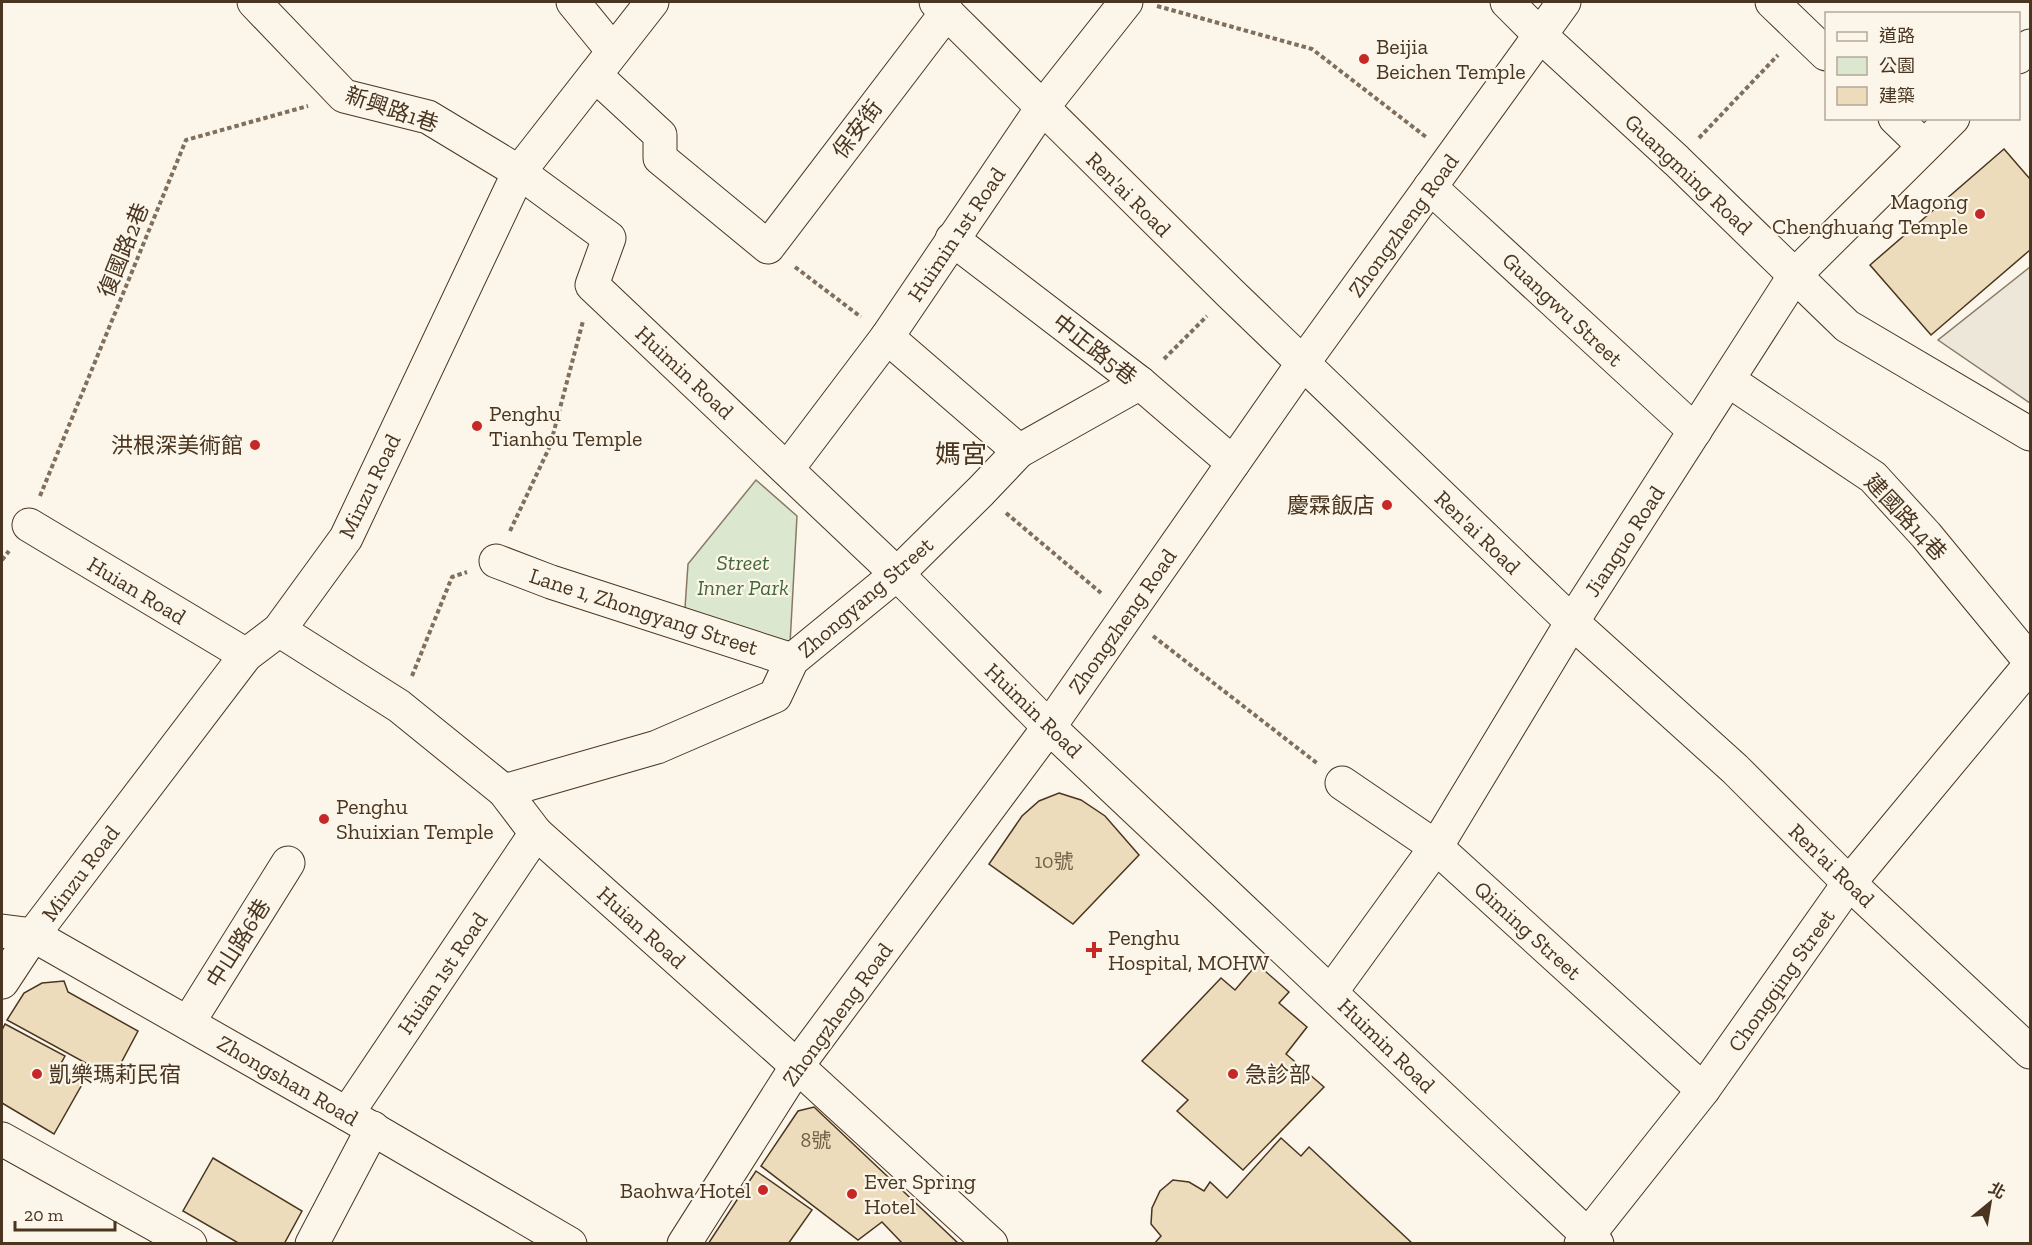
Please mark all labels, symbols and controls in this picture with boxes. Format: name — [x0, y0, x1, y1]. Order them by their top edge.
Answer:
legend — [1825, 12, 2020, 120]
text: 道路 — [1879, 25, 1915, 47]
place label: Beijia Beichen Temple — [1376, 33, 1526, 85]
marker: Beijia Beichen Temple — [1357, 52, 1371, 66]
text: 公園 — [1879, 55, 1915, 77]
street label: 新興路1巷 — [342, 81, 442, 138]
text: 建築 — [1879, 85, 1915, 107]
street label: 保安街 — [827, 95, 888, 164]
street label: Guangming Road — [1619, 108, 1758, 240]
street label: Ren'ai Road — [1080, 146, 1177, 243]
street label: Zhongzheng Road — [1342, 148, 1465, 302]
street label: Huimin 1st Road — [902, 162, 1011, 306]
place label: Magong Chenghuang Temple — [1772, 188, 1968, 240]
street label: 復國路2巷 — [92, 199, 155, 301]
marker: Magong Chenghuang Temple — [1973, 207, 1987, 221]
street label: Guangwu Street — [1497, 247, 1629, 373]
street label: 中正路5巷 — [1047, 308, 1142, 391]
street label: Huimin Road — [630, 320, 739, 425]
place label: Penghu Tianhou Temple — [489, 400, 642, 452]
marker: Penghu Tianhou Temple — [470, 419, 484, 433]
street label: Minzu Road — [333, 430, 406, 543]
place label: 洪根深美術館 — [111, 432, 243, 459]
marker: 洪根深美術館 — [248, 438, 262, 452]
district label: 媽宮 — [935, 438, 987, 470]
street label: 建國路14巷 — [1859, 469, 1952, 566]
street label: Jianguo Road — [1579, 481, 1670, 602]
street label: Ren'ai Road — [1429, 485, 1526, 580]
place label: 慶霖飯店 — [1287, 492, 1375, 519]
marker: 慶霖飯店 — [1380, 498, 1394, 512]
street label: Zhongyang Street — [792, 531, 939, 663]
street label: Zhongzheng Road — [1062, 544, 1182, 699]
park label: Street Inner Park — [697, 549, 789, 601]
street label: Huian Road — [83, 550, 191, 630]
street label: Lane 1, Zhongyang Street — [526, 562, 762, 661]
street label: Huimin Road — [979, 657, 1088, 763]
place label: Penghu Shuixian Temple — [336, 793, 494, 845]
marker: Penghu Shuixian Temple — [317, 812, 331, 826]
street label: Ren'ai Road — [1783, 818, 1880, 913]
street label: Minzu Road — [36, 820, 125, 927]
house number: 10號 — [1034, 849, 1074, 873]
street label: Qiming Street — [1468, 875, 1588, 986]
street label: Huian Road — [592, 880, 692, 974]
street label: 中山路6巷 — [201, 894, 276, 993]
street label: Chongqing Street — [1722, 903, 1841, 1057]
street label: Huian 1st Road — [392, 907, 493, 1039]
place label: Penghu Hospital, MOHW — [1108, 924, 1270, 976]
street label: Zhongzheng Road — [776, 937, 899, 1091]
marker: Penghu Hospital, MOHW — [1085, 941, 1103, 959]
street label: Huimin Road — [1332, 992, 1441, 1098]
street label: Zhongshan Road — [212, 1029, 363, 1132]
place label: 凱樂瑪莉民宿 — [49, 1061, 181, 1088]
place label: 急診部 — [1245, 1061, 1311, 1088]
marker: 凱樂瑪莉民宿 — [30, 1067, 44, 1081]
marker: 急診部 — [1226, 1067, 1240, 1081]
house number: 8號 — [801, 1128, 831, 1152]
place label: Ever Spring Hotel — [864, 1168, 976, 1220]
north arrow — [1960, 1173, 2020, 1233]
place label: Baohwa Hotel — [620, 1177, 751, 1204]
text: 北 — [1986, 1178, 2009, 1203]
marker: Baohwa Hotel — [756, 1183, 770, 1197]
marker: Ever Spring Hotel — [845, 1187, 859, 1201]
scale bar — [15, 1194, 116, 1232]
text: 20 m — [24, 1204, 64, 1226]

